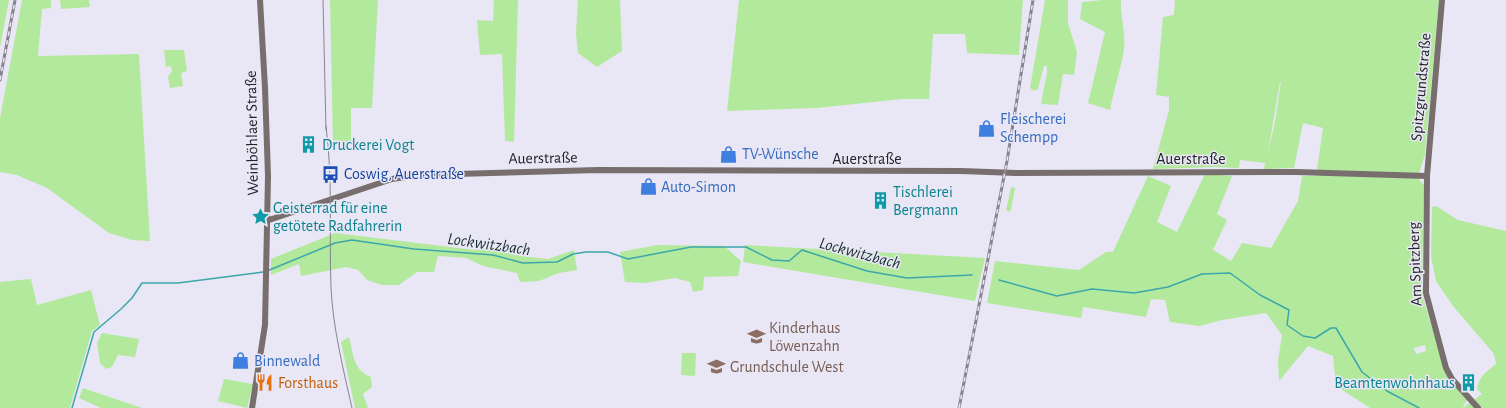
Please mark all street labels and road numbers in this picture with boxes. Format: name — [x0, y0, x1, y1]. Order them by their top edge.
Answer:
street label: Spitzgrundstraße — [1408, 32, 1434, 142]
street label: Weinböhlaer Straße — [243, 70, 261, 196]
street label: Auerstraße — [508, 149, 578, 167]
street label: Auerstraße — [832, 151, 902, 167]
street label: Auerstraße — [1156, 151, 1226, 167]
street label: Am Spitzberg — [1406, 221, 1424, 306]

